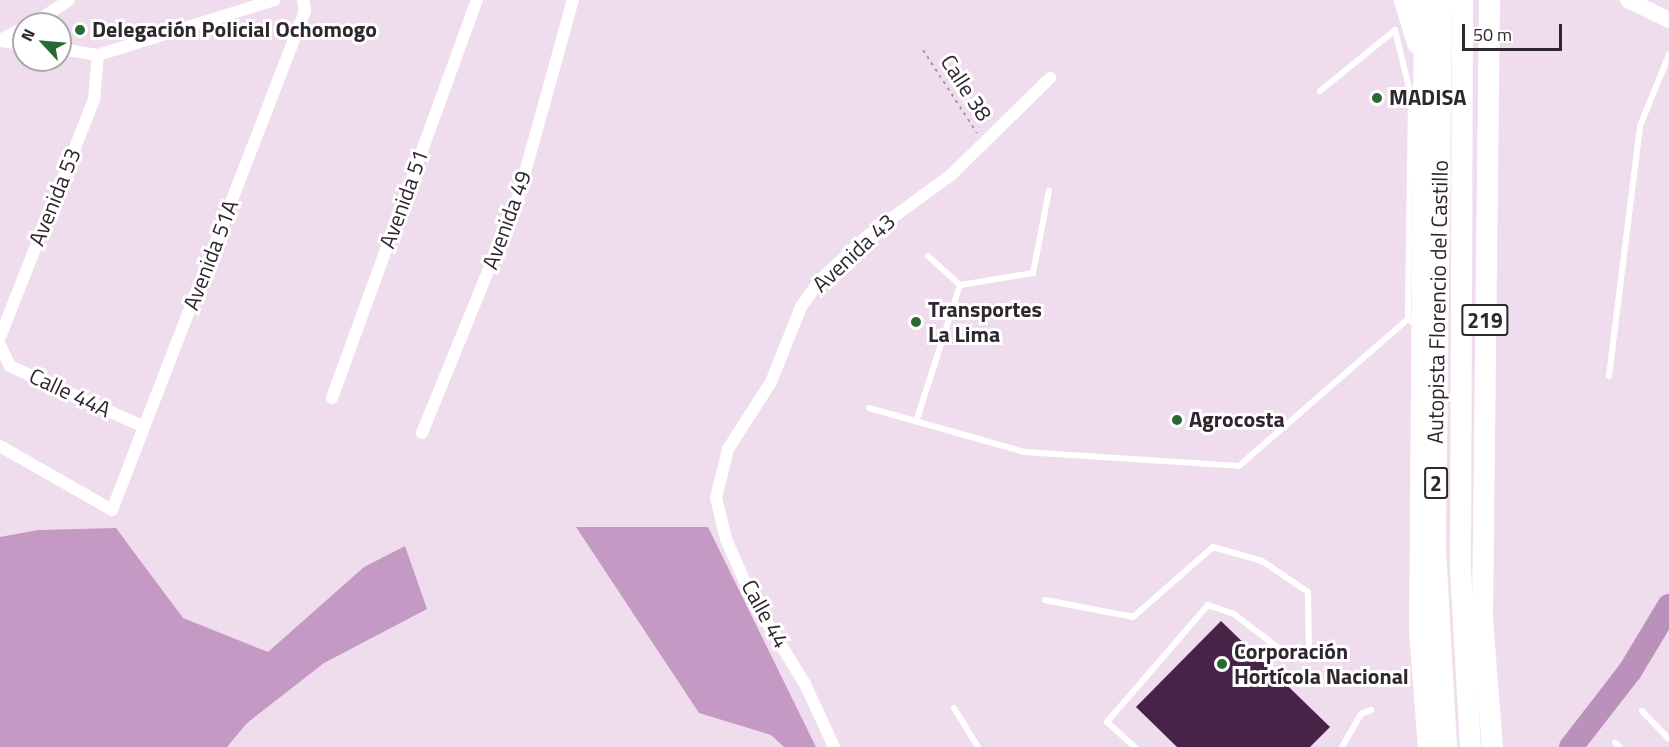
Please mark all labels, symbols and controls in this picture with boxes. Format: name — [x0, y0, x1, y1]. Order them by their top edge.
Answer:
north arrow — [12, 12, 72, 72]
scale bar — [1465, 12, 1566, 50]
place label: Delegación Policial Ochomogo — [92, 17, 377, 43]
text: 50 m — [1473, 21, 1512, 48]
marker: Delegación Policial Ochomogo — [73, 23, 87, 37]
text: N — [14, 25, 41, 45]
street label: Calle 38 — [935, 50, 997, 126]
place label: MADISA — [1389, 85, 1466, 111]
marker: MADISA — [1370, 91, 1384, 105]
street label: Avenida 53 — [23, 144, 87, 250]
street label: Avenida 51 — [374, 146, 434, 252]
street label: Autopista Florencio del Castillo — [1422, 160, 1454, 444]
street label: Avenida 49 — [477, 167, 537, 273]
street label: Avenida 51A — [178, 196, 244, 314]
street label: Avenida 43 — [807, 208, 901, 298]
place label: Transportes La Lima — [928, 296, 1042, 348]
road number: 219 — [1461, 302, 1509, 338]
marker: Transportes La Lima — [909, 315, 923, 329]
street label: Calle 44A — [25, 363, 115, 423]
place label: Agrocosta — [1189, 407, 1285, 433]
marker: Agrocosta — [1170, 413, 1184, 427]
road number: 2 — [1424, 465, 1448, 501]
street label: Calle 44 — [736, 575, 794, 653]
place label: Corporación Hortícola Nacional — [1234, 638, 1409, 690]
marker: Corporación Hortícola Nacional — [1215, 657, 1229, 671]

